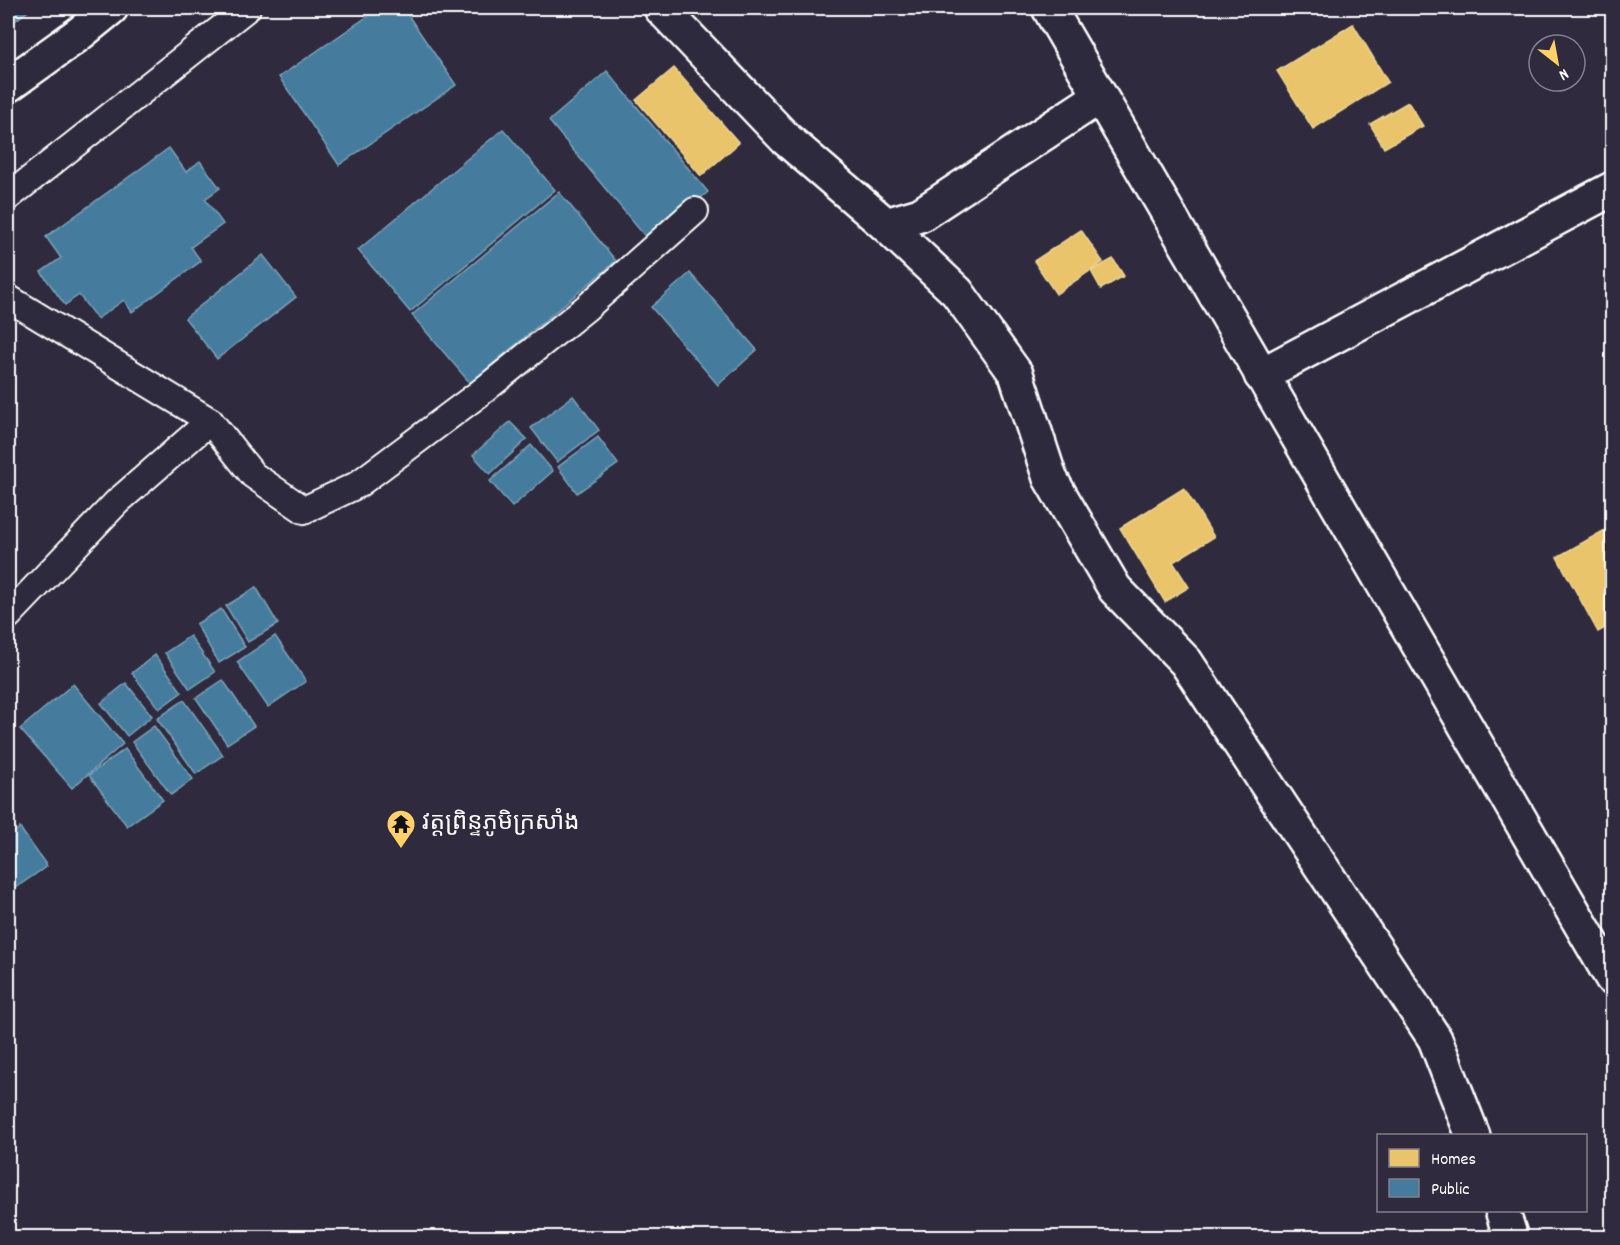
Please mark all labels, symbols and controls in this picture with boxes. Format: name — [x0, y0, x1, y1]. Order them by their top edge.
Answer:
north arrow — [1527, 33, 1587, 93]
text: N — [1554, 62, 1573, 86]
place label: វត្តព្រិន្ទភូមិក្រសាំង — [422, 807, 580, 841]
temple icon: វត្តព្រិន្ទភូមិក្រសាំង — [385, 808, 417, 850]
legend — [1377, 1134, 1587, 1212]
text: Homes — [1431, 1148, 1476, 1173]
text: Public — [1431, 1178, 1470, 1203]

